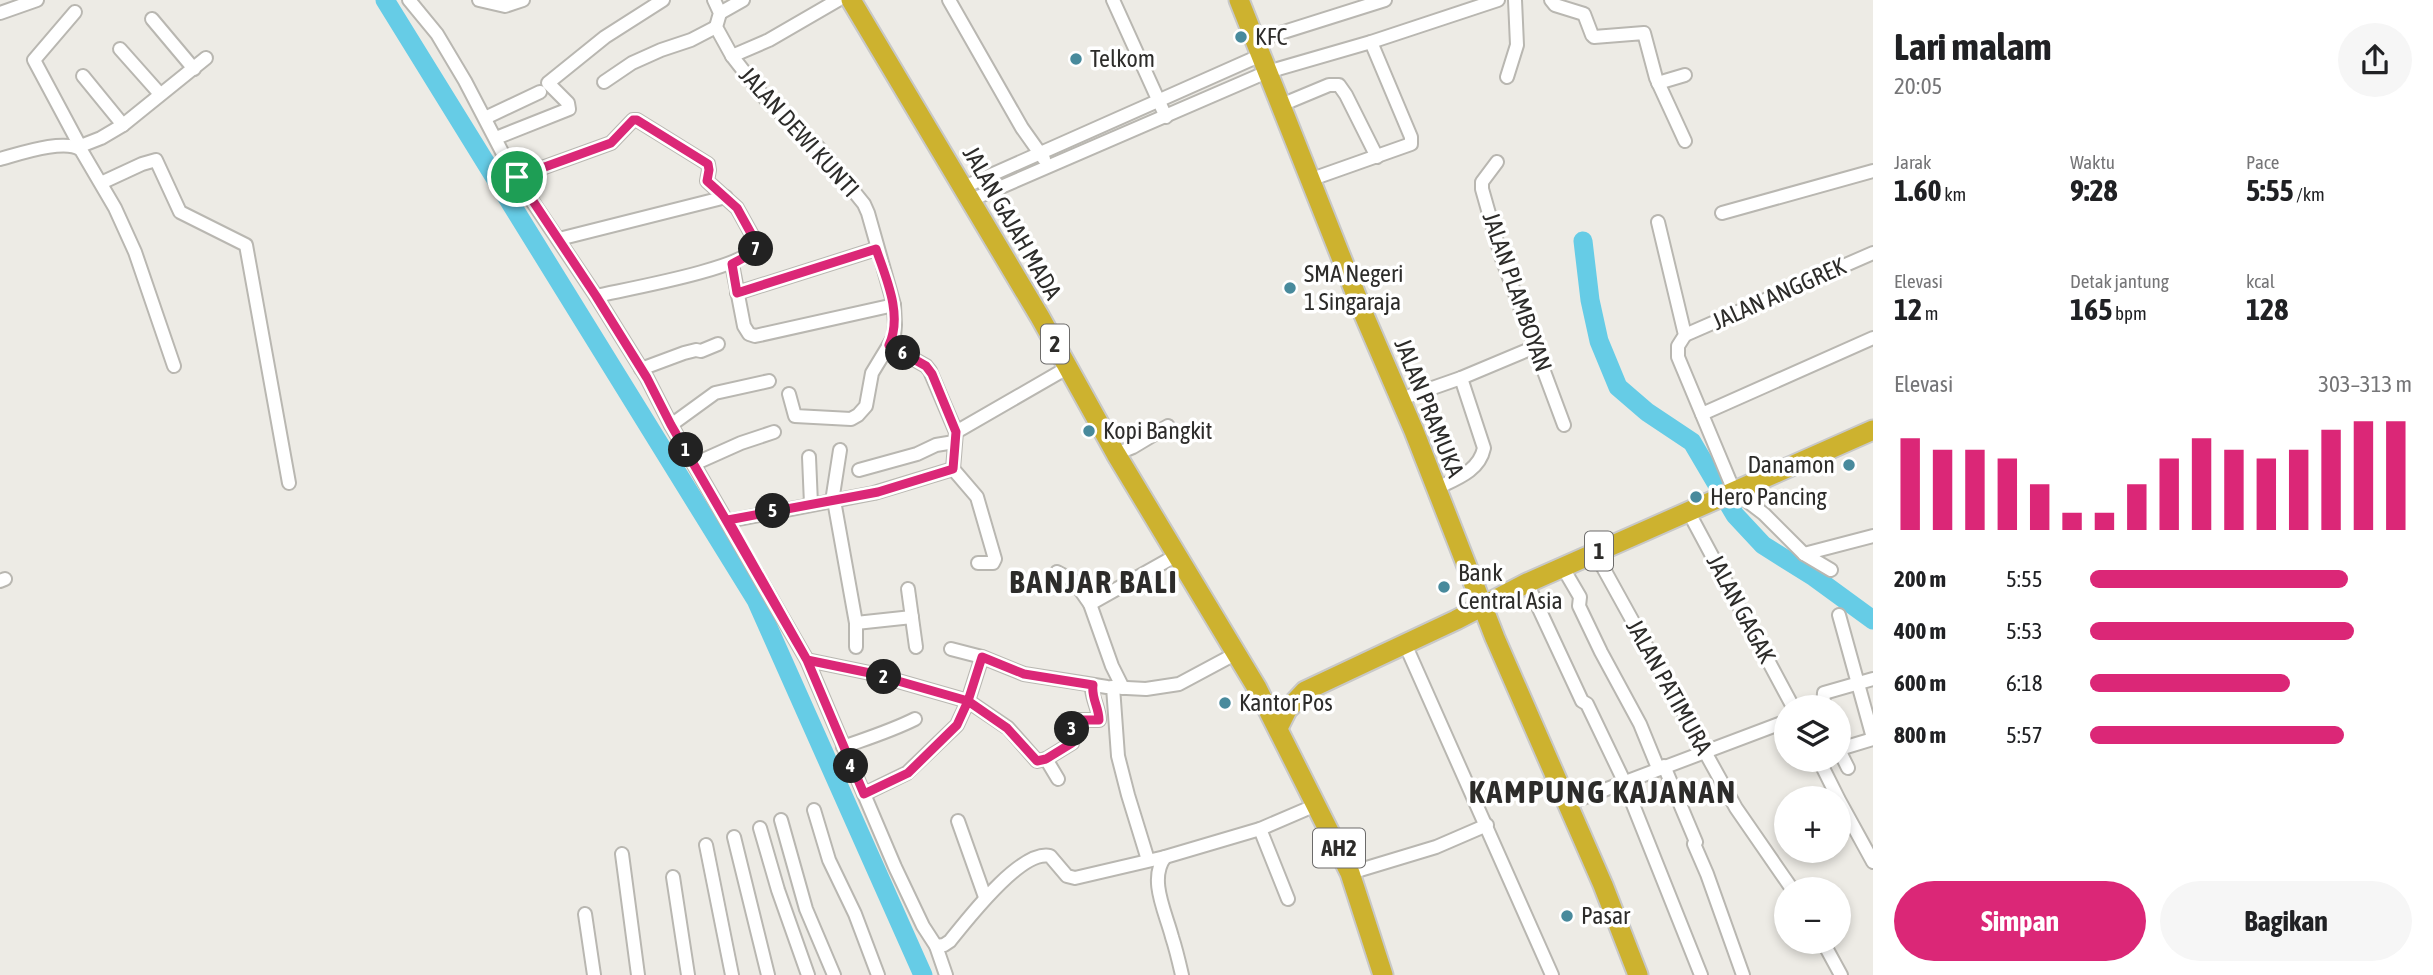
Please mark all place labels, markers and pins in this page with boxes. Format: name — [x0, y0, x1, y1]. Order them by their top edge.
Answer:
place label: KFC — [1255, 23, 1287, 50]
marker: KFC — [1233, 29, 1249, 45]
place label: Telkom — [1090, 45, 1155, 72]
marker: Telkom — [1068, 51, 1084, 67]
pin — [487, 147, 547, 207]
pin: 7 — [738, 232, 774, 266]
place label: SMA Negeri 1 Singaraja — [1304, 260, 1404, 315]
marker: SMA Negeri 1 Singaraja — [1282, 280, 1298, 296]
pin: 6 — [886, 336, 920, 370]
place label: Kopi Bangkit — [1103, 417, 1213, 444]
marker: Kopi Bangkit — [1081, 423, 1097, 439]
pin: 1 — [668, 433, 704, 468]
place label: Danamon — [1747, 451, 1835, 478]
marker: Danamon — [1841, 457, 1857, 473]
place label: Hero Pancing — [1710, 483, 1828, 510]
marker: Hero Pancing — [1688, 489, 1704, 505]
pin: 5 — [756, 494, 790, 528]
place label: Bank Central Asia — [1458, 559, 1563, 614]
marker: Bank Central Asia — [1436, 579, 1452, 595]
pin: 2 — [866, 660, 902, 694]
place label: Kantor Pos — [1239, 689, 1333, 716]
marker: Kantor Pos — [1217, 695, 1233, 711]
pin: 3 — [1054, 712, 1090, 746]
pin: 4 — [834, 748, 868, 784]
place label: Pasar — [1581, 902, 1631, 929]
marker: Pasar — [1559, 908, 1575, 924]

